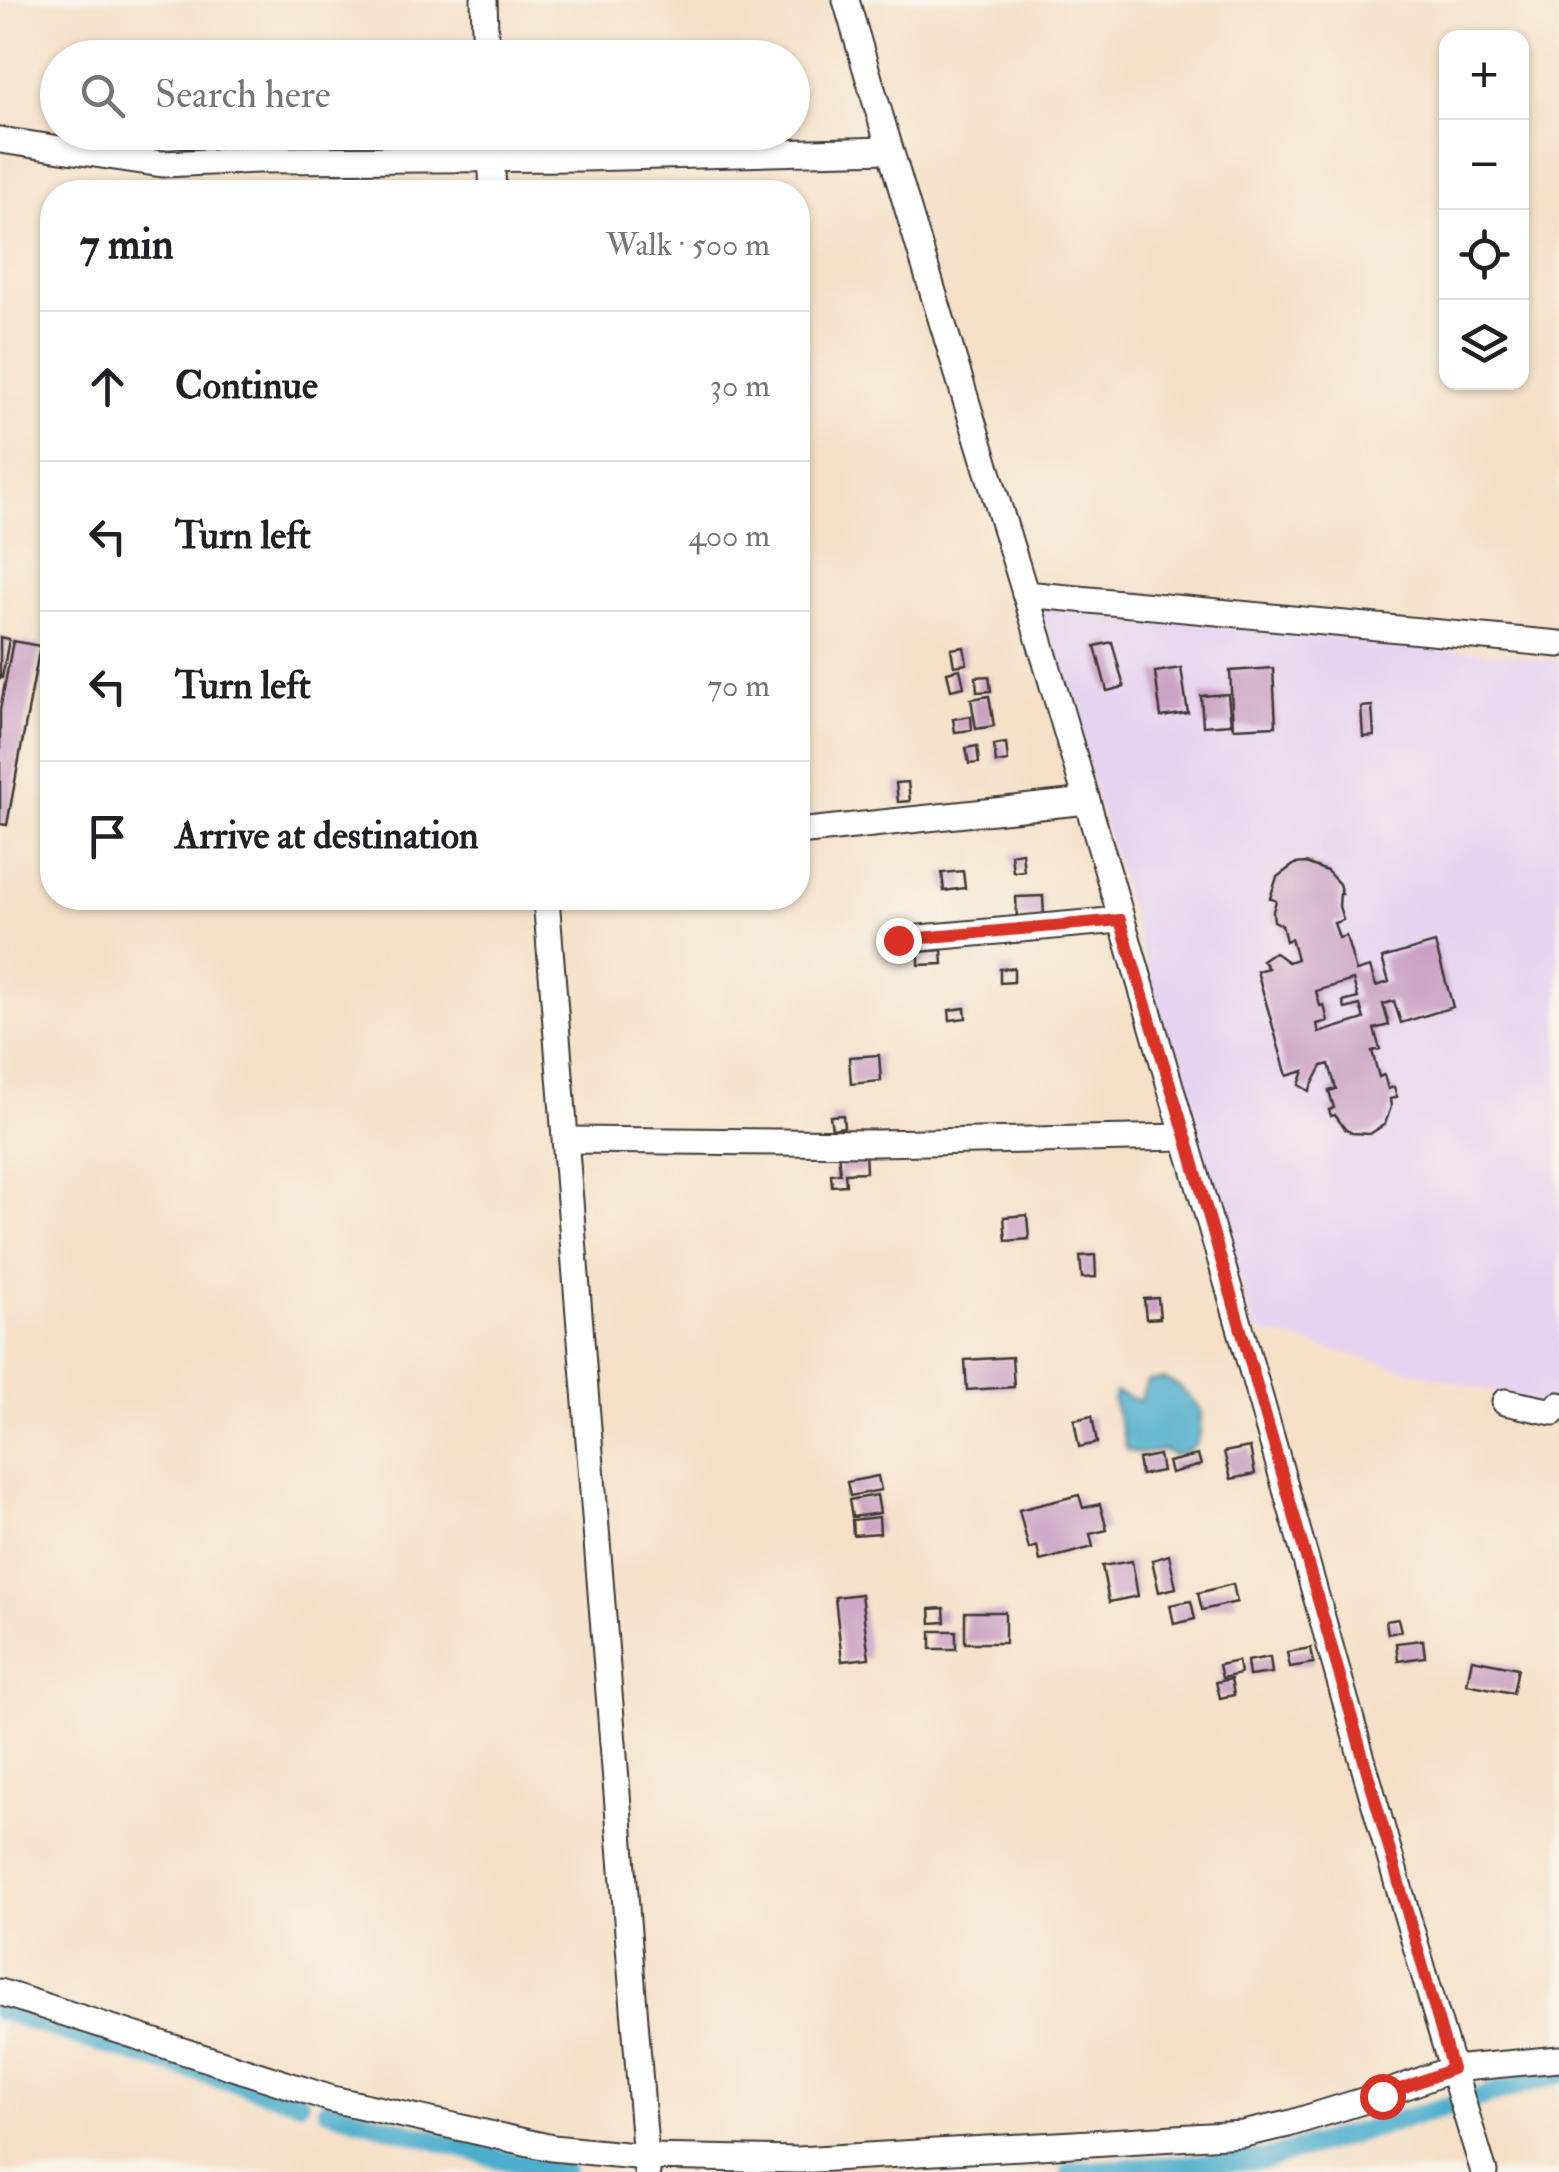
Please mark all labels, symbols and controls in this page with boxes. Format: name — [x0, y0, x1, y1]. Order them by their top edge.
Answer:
map controls — [1439, 30, 1529, 390]
button: + — [1439, 30, 1529, 120]
search box — [40, 40, 810, 150]
icon: search — [75, 68, 130, 123]
text: Search here — [155, 71, 331, 119]
button: − — [1439, 120, 1529, 210]
button: locate — [1439, 210, 1529, 300]
text: 7 min — [80, 219, 174, 271]
text: Walk · 500 m — [606, 225, 770, 265]
button: layers — [1439, 300, 1529, 390]
icon: ahead — [80, 359, 135, 414]
text: Continue — [175, 362, 318, 410]
text: 30 m — [710, 366, 770, 406]
icon: left — [80, 509, 135, 564]
text: Turn left — [175, 512, 311, 560]
text: 400 m — [688, 516, 770, 556]
icon: left — [80, 659, 135, 714]
text: Turn left — [175, 662, 311, 710]
text: 70 m — [707, 666, 770, 706]
icon: arrive — [80, 809, 135, 864]
text: Arrive at destination — [175, 812, 479, 860]
route end — [876, 918, 922, 964]
route start — [1360, 2074, 1406, 2120]

